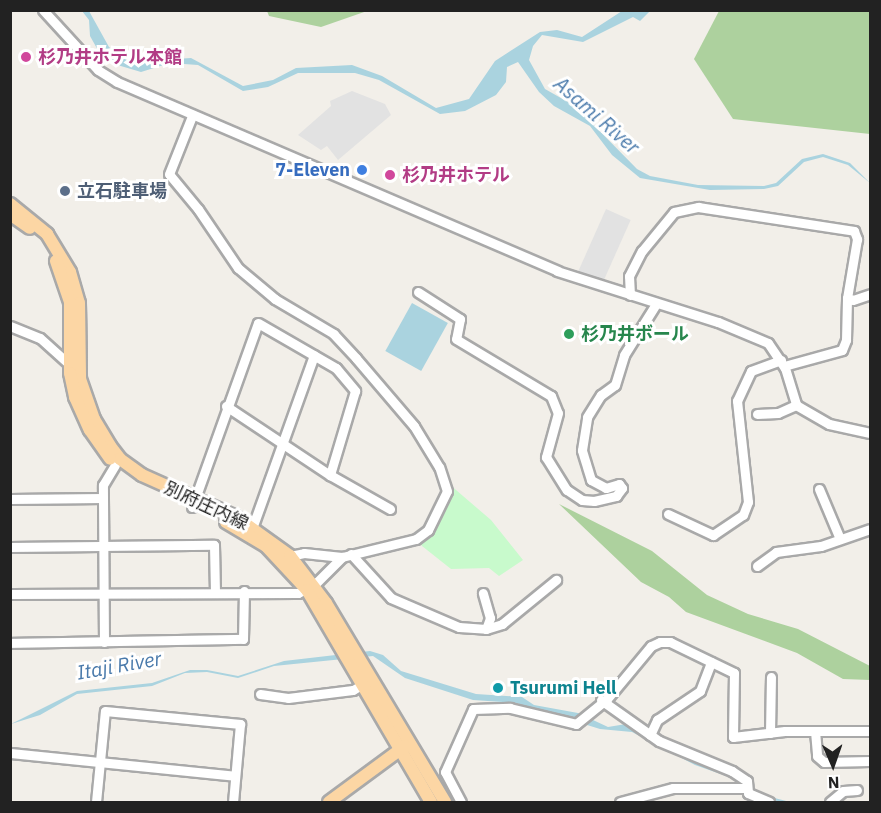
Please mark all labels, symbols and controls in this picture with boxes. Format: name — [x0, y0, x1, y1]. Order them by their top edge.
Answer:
place label: 杉乃井ホテル本館 — [38, 46, 182, 68]
marker: 杉乃井ホテル本館 — [19, 50, 33, 64]
water label: Asami River — [549, 71, 645, 159]
place label: 7-Eleven — [275, 159, 350, 181]
marker: 7-Eleven — [355, 163, 369, 177]
place label: 杉乃井ホテル — [402, 164, 510, 186]
marker: 杉乃井ホテル — [383, 168, 397, 182]
place label: 立石駐車場 — [77, 180, 167, 202]
marker: 立石駐車場 — [58, 184, 72, 198]
place label: 杉乃井ボール — [581, 323, 689, 345]
marker: 杉乃井ボール — [562, 327, 576, 341]
street label: 別府庄内線 — [161, 477, 251, 535]
water label: Itaji River — [75, 646, 163, 684]
place label: Tsurumi Hell — [510, 677, 616, 699]
marker: Tsurumi Hell — [491, 681, 505, 695]
north arrow — [803, 735, 863, 795]
text: N — [827, 773, 840, 793]

